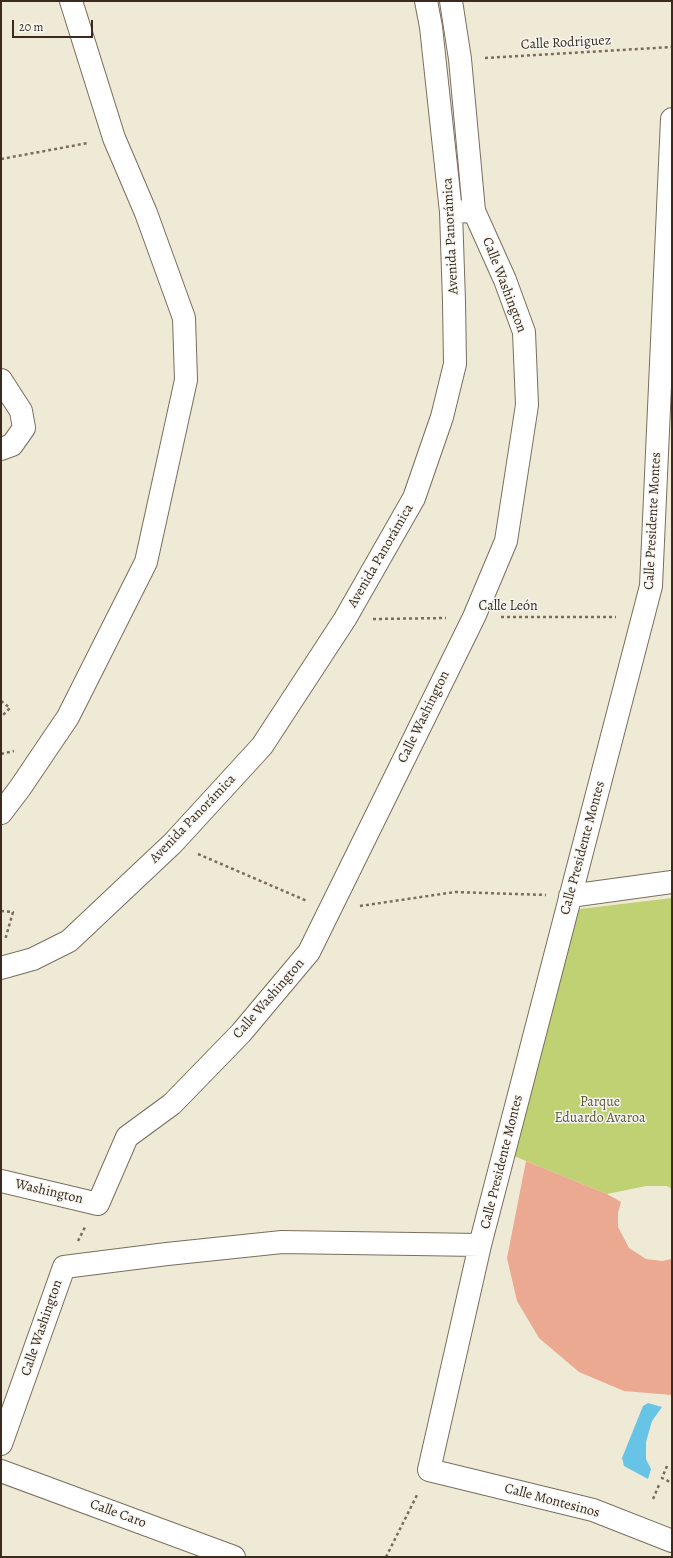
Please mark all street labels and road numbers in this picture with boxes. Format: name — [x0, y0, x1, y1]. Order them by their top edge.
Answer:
street label: Calle Rodriguez — [520, 32, 612, 54]
street label: Avenida Panorámica — [440, 177, 462, 295]
street label: Calle Washington — [478, 235, 530, 335]
street label: Calle Presidente Montes — [641, 452, 665, 590]
street label: Avenida Panorámica — [345, 501, 417, 611]
street label: Calle León — [478, 599, 538, 615]
street label: Calle Washington — [394, 668, 454, 766]
street label: Avenida Panorámica — [146, 771, 240, 867]
street label: Calle Presidente Montes — [557, 779, 609, 917]
street label: Calle Washington — [230, 956, 308, 1042]
street label: Calle Presidente Montes — [477, 1093, 527, 1231]
street label: Washington — [13, 1176, 85, 1208]
street label: Calle Washington — [18, 1278, 66, 1378]
street label: Calle Montesinos — [502, 1480, 602, 1522]
street label: Calle Caro — [88, 1496, 148, 1532]

